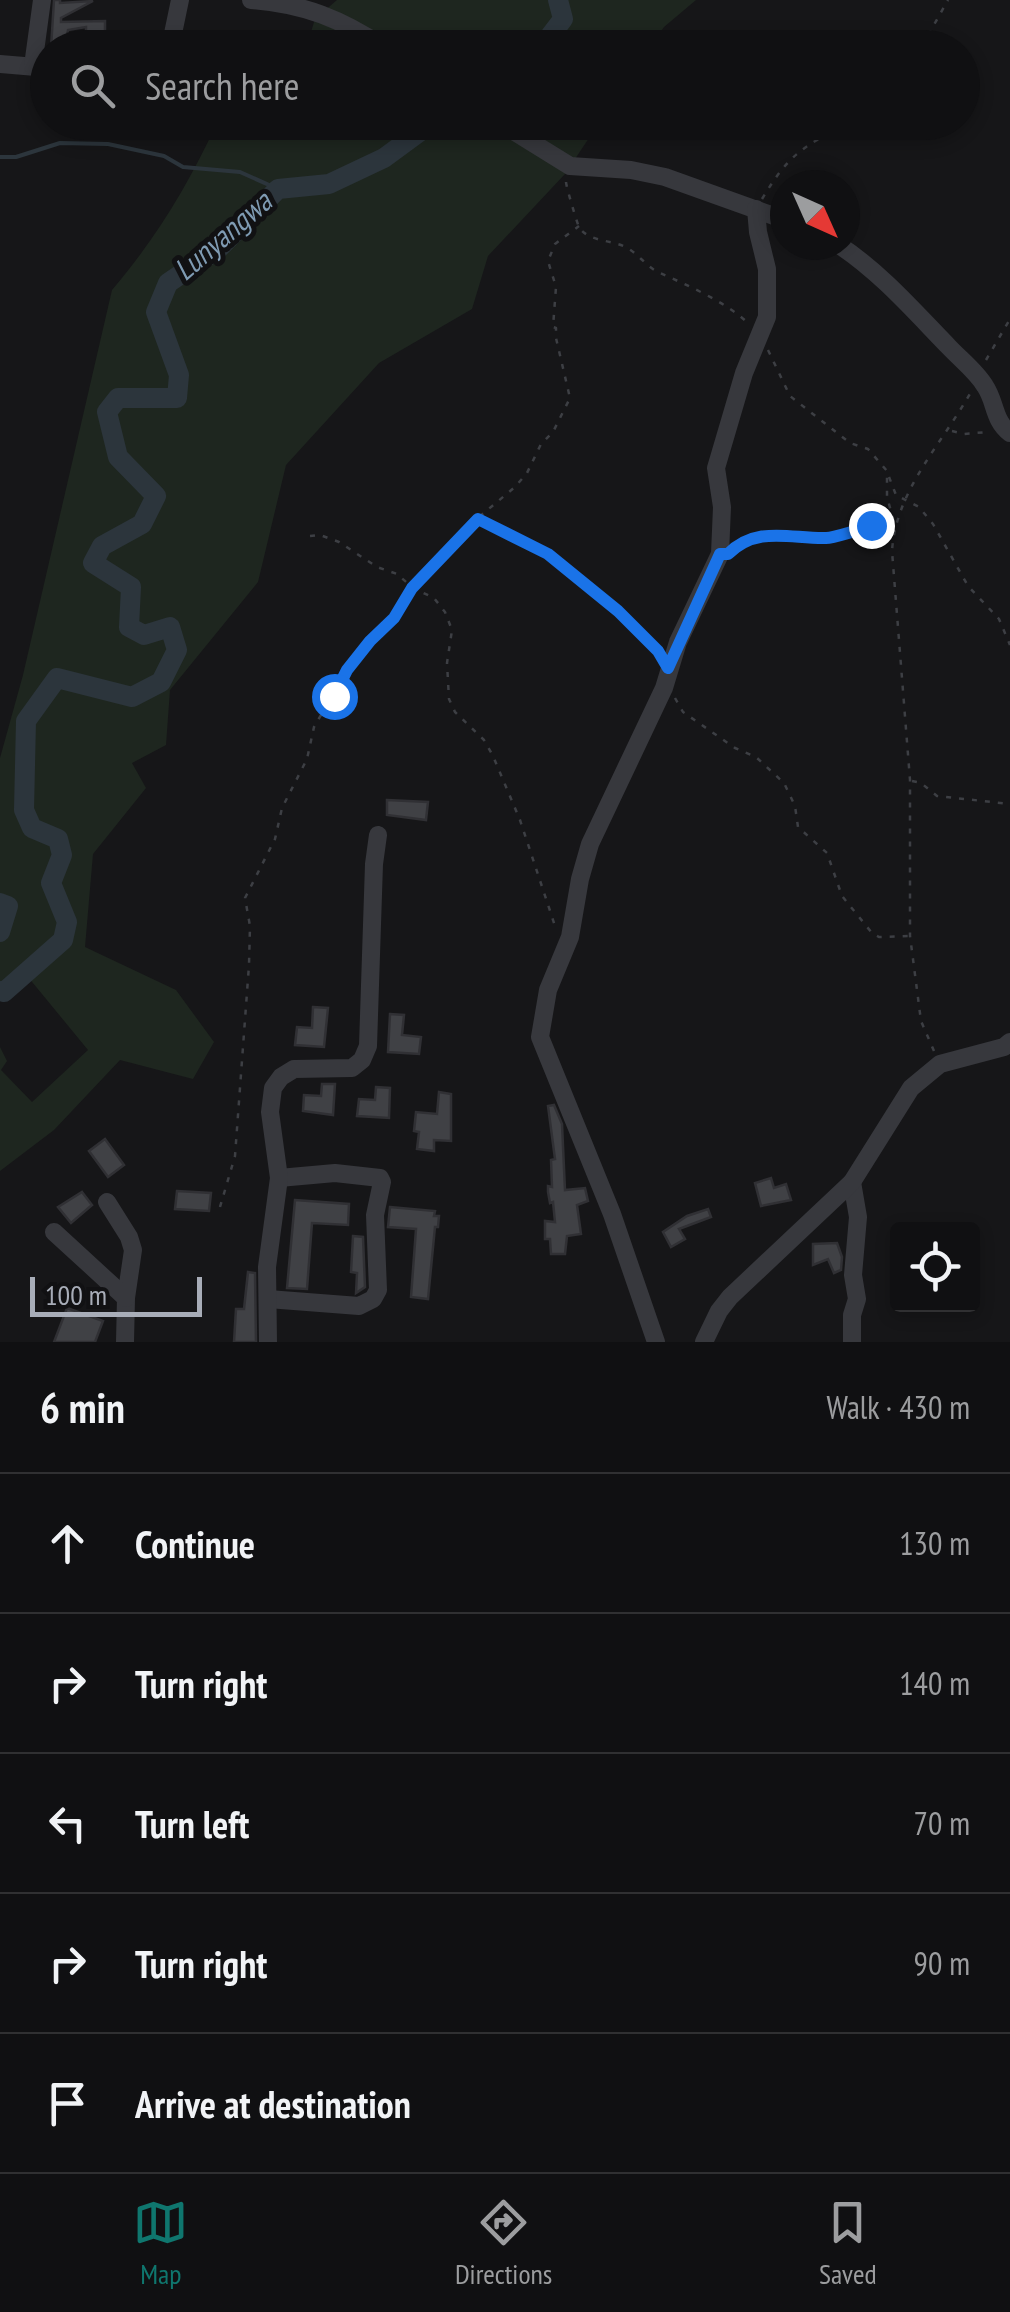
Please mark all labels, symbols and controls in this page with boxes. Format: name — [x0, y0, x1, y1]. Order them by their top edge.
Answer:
search box — [30, 30, 980, 140]
icon: search — [65, 58, 120, 113]
text: Search here — [145, 61, 299, 110]
north arrow — [770, 170, 860, 260]
water label: Lunyangwa — [165, 180, 281, 288]
route end — [849, 503, 895, 549]
route start — [312, 674, 358, 720]
map controls — [890, 1222, 980, 1312]
button: locate — [890, 1222, 980, 1312]
scale bar — [30, 1272, 202, 1316]
text: 100 m — [45, 1276, 107, 1313]
text: 6 min — [40, 1380, 125, 1435]
text: Walk · 430 m — [826, 1386, 970, 1428]
icon: ahead — [40, 1516, 95, 1571]
text: Continue — [135, 1519, 255, 1568]
text: 130 m — [899, 1522, 970, 1564]
icon: right — [40, 1656, 95, 1711]
text: Turn right — [135, 1659, 267, 1708]
text: 140 m — [899, 1662, 970, 1704]
icon: left — [40, 1796, 95, 1851]
text: Turn left — [135, 1799, 249, 1848]
text: 70 m — [914, 1802, 970, 1844]
icon: right — [40, 1936, 95, 1991]
text: Turn right — [135, 1939, 267, 1988]
text: 90 m — [914, 1942, 970, 1984]
icon: arrive — [40, 2076, 95, 2131]
text: Arrive at destination — [135, 2079, 411, 2128]
tab: Map — [133, 2195, 188, 2292]
tab: Directions — [455, 2195, 552, 2292]
tab: Saved — [819, 2195, 877, 2292]

